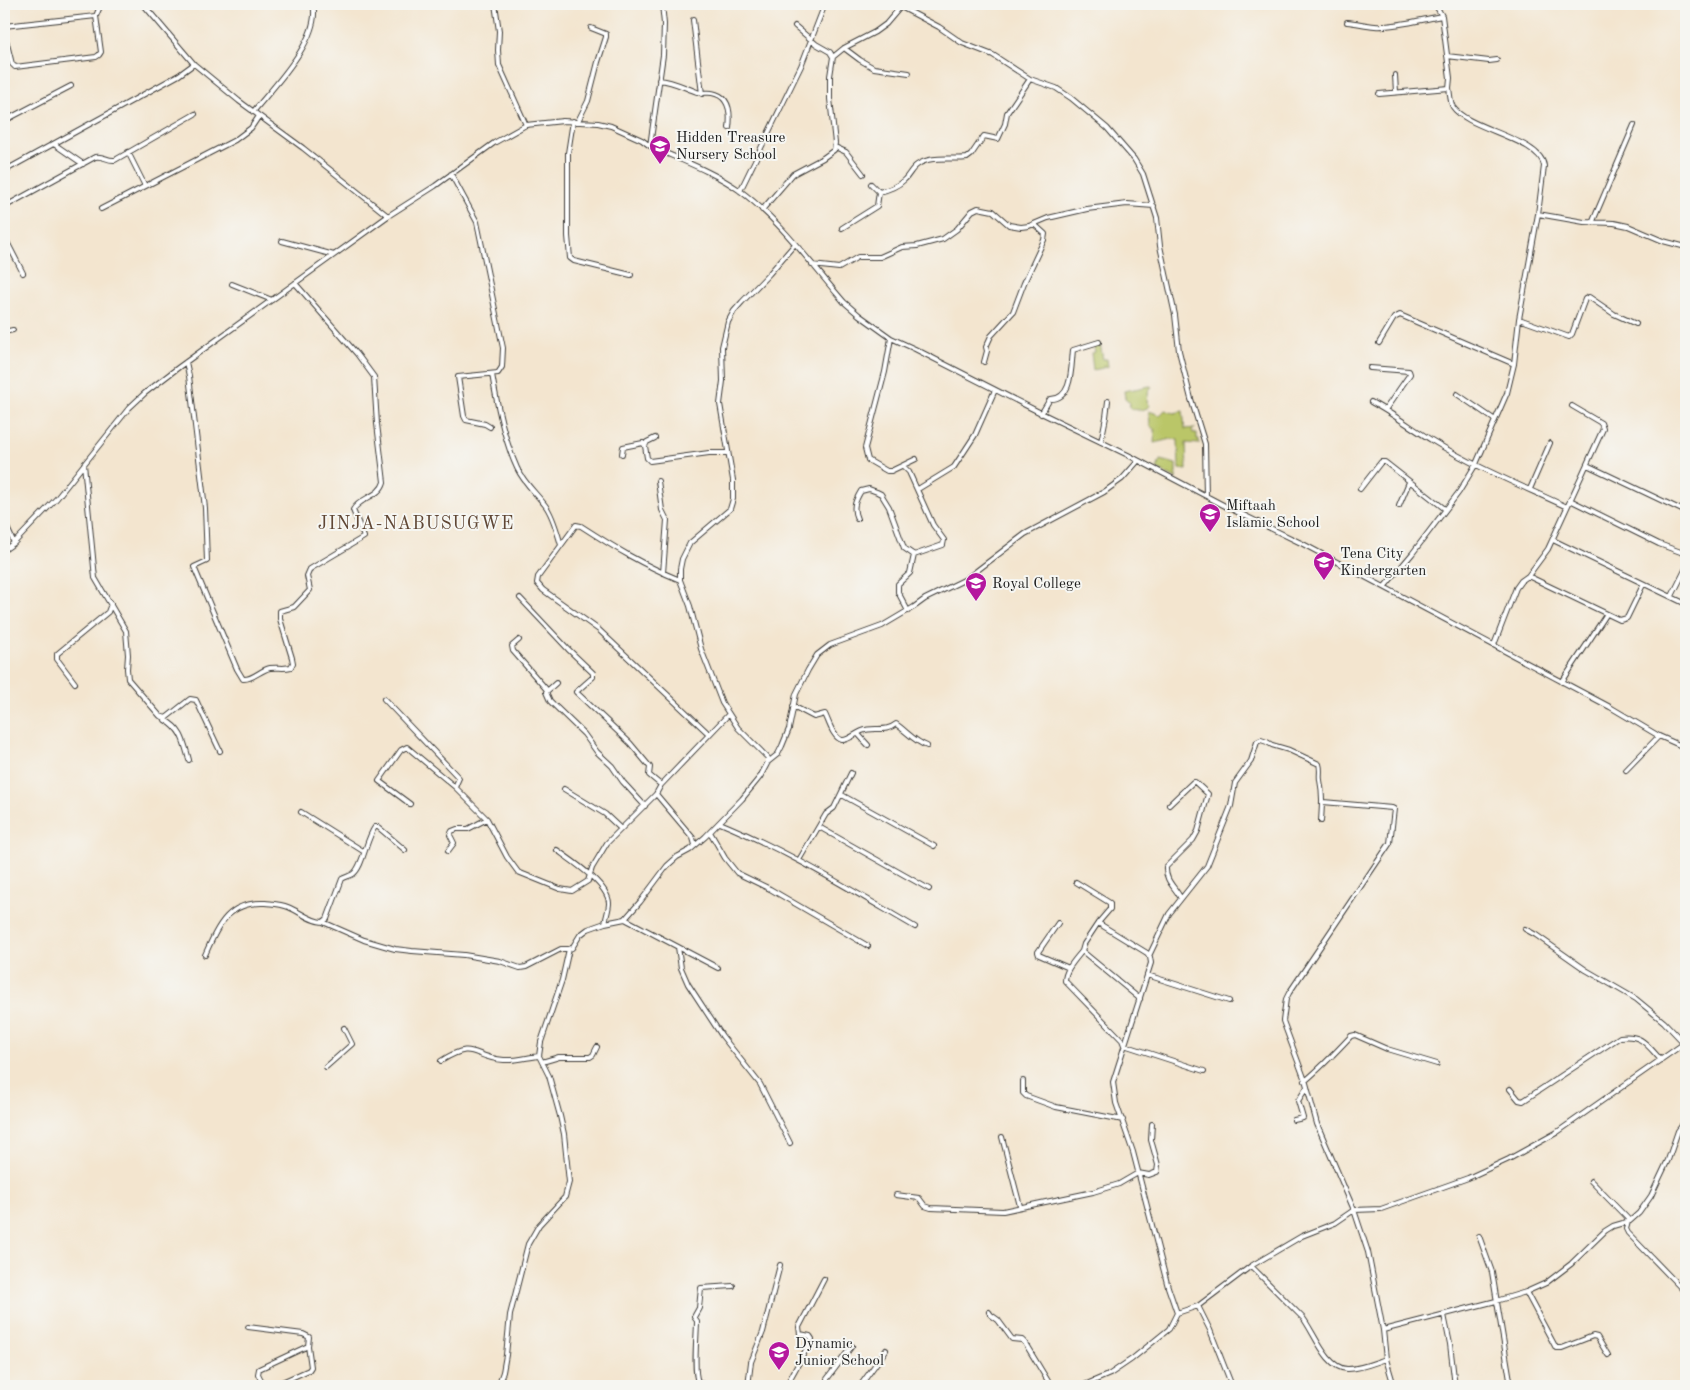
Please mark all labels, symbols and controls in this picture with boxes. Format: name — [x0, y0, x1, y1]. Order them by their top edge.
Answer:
place label: Hidden Treasure Nursery School — [676, 131, 786, 163]
school or university icon: Hidden Treasure Nursery School — [648, 134, 672, 165]
place label: Miftaah Islamic School — [1226, 499, 1320, 531]
school or university icon: Miftaah Islamic School — [1198, 502, 1222, 533]
district label: JINJA-NABUSUGWE — [318, 515, 514, 533]
place label: Tena City Kindergarten — [1340, 547, 1426, 579]
school or university icon: Tena City Kindergarten — [1312, 550, 1336, 581]
school or university icon: Royal College — [964, 571, 988, 602]
place label: Royal College — [992, 577, 1081, 592]
place label: Dynamic Junior School — [795, 1337, 884, 1369]
school or university icon: Dynamic Junior School — [767, 1340, 791, 1371]

